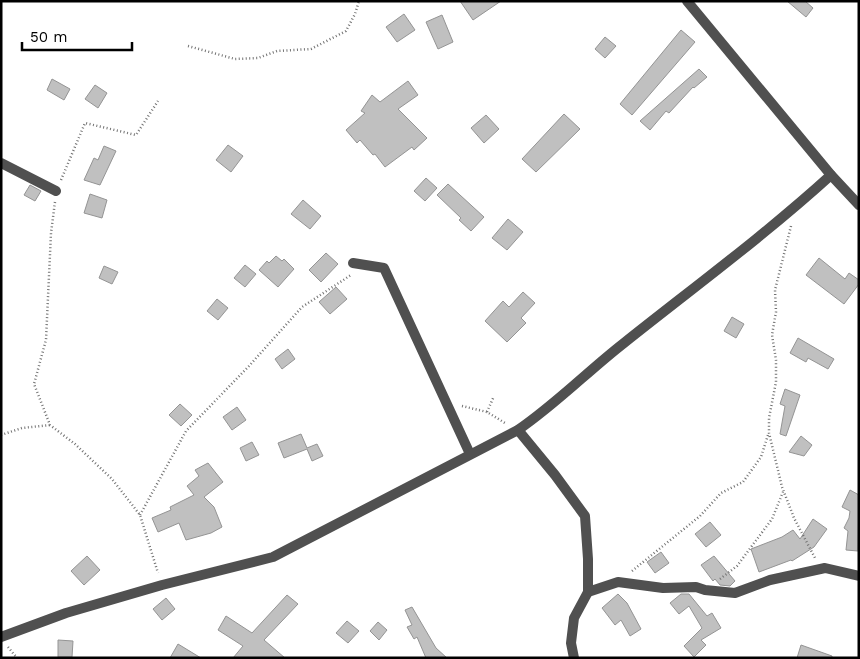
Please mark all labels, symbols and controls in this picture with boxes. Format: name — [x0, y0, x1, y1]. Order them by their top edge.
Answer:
scale bar — [22, 20, 132, 52]
text: 50 m — [30, 28, 67, 46]

